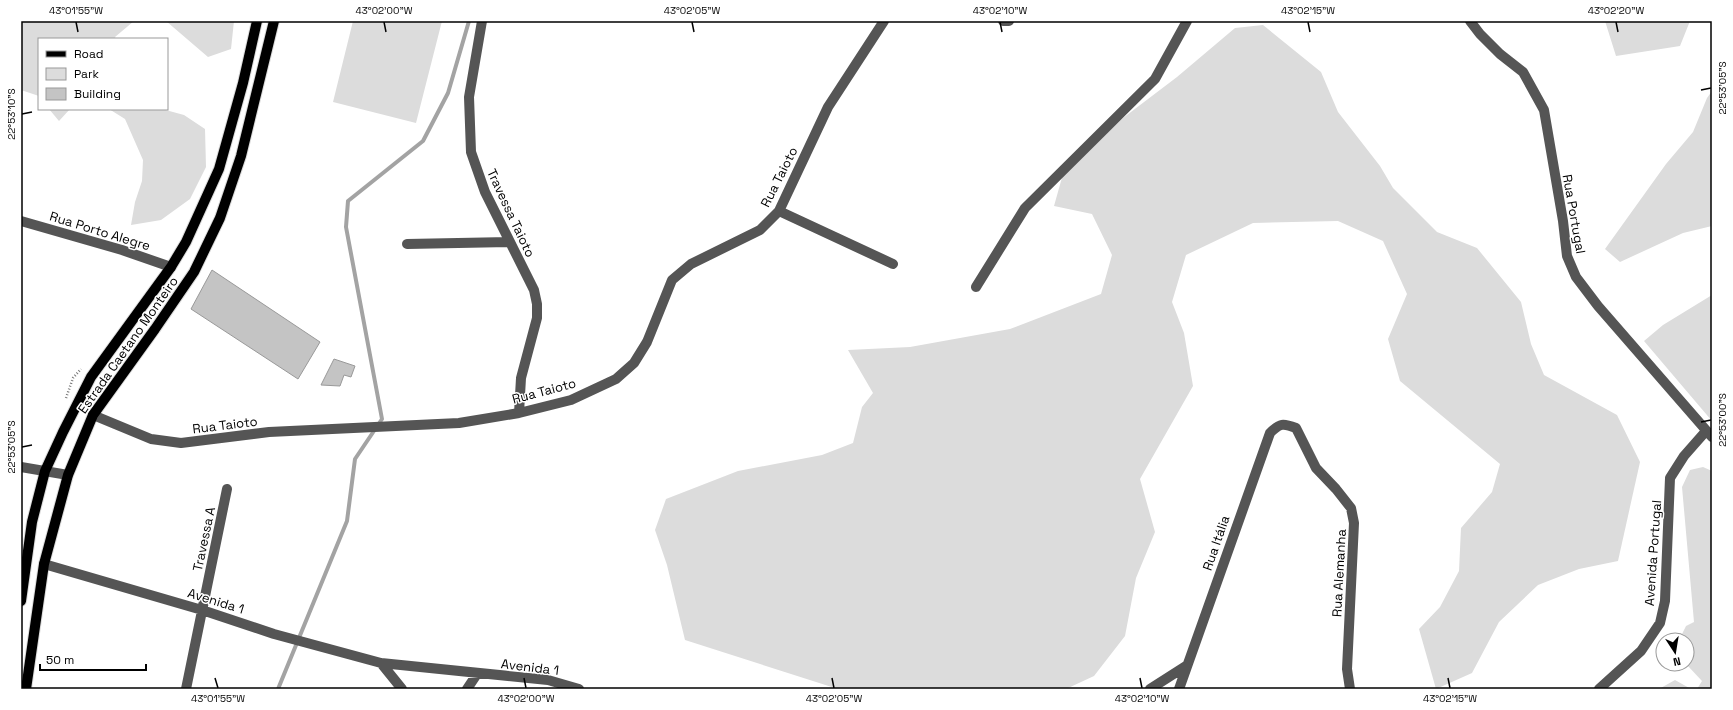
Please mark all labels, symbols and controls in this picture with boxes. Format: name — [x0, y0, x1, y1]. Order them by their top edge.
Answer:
text: 43°01'55"W — [49, 4, 103, 17]
text: 43°02'00"W — [356, 4, 413, 17]
text: 43°02'05"W — [664, 4, 720, 17]
text: 43°02'10"W — [973, 4, 1028, 17]
text: 43°02'15"W — [1281, 4, 1335, 17]
text: 43°02'20"W — [1588, 4, 1644, 17]
legend — [38, 38, 168, 110]
text: Road — [74, 46, 103, 62]
text: 22°53'05"S — [1716, 61, 1729, 115]
text: Park — [74, 66, 99, 82]
text: Building — [74, 86, 121, 102]
text: 22°53'10"S — [5, 88, 18, 140]
street label: Rua Taioto — [757, 144, 801, 210]
street label: Travessa Taioto — [483, 166, 539, 260]
street label: Rua Portugal — [1559, 173, 1589, 255]
street label: Rua Porto Alegre — [48, 208, 152, 254]
street label: Estrada Caetano Monteiro — [74, 273, 182, 417]
street label: Rua Taioto — [510, 374, 578, 408]
text: 22°53'00"S — [1716, 393, 1729, 447]
street label: Rua Taioto — [192, 413, 258, 437]
text: 22°53'05"S — [5, 420, 18, 474]
street label: Avenida Portugal — [1641, 499, 1665, 607]
street label: Travessa A — [189, 505, 219, 573]
street label: Rua Itália — [1199, 513, 1234, 573]
street label: Rua Alemanha — [1328, 528, 1350, 617]
street label: Avenida 1 — [186, 584, 246, 618]
north arrow — [1655, 632, 1695, 672]
scale bar — [40, 646, 146, 672]
text: 50 m — [46, 652, 74, 668]
text: N — [1672, 654, 1682, 669]
street label: Avenida 1 — [500, 655, 560, 679]
text: 43°01'55"W — [191, 692, 245, 705]
text: 43°02'00"W — [498, 692, 555, 705]
text: 43°02'05"W — [806, 692, 862, 705]
text: 43°02'10"W — [1115, 692, 1170, 705]
text: 43°02'15"W — [1423, 692, 1477, 705]

